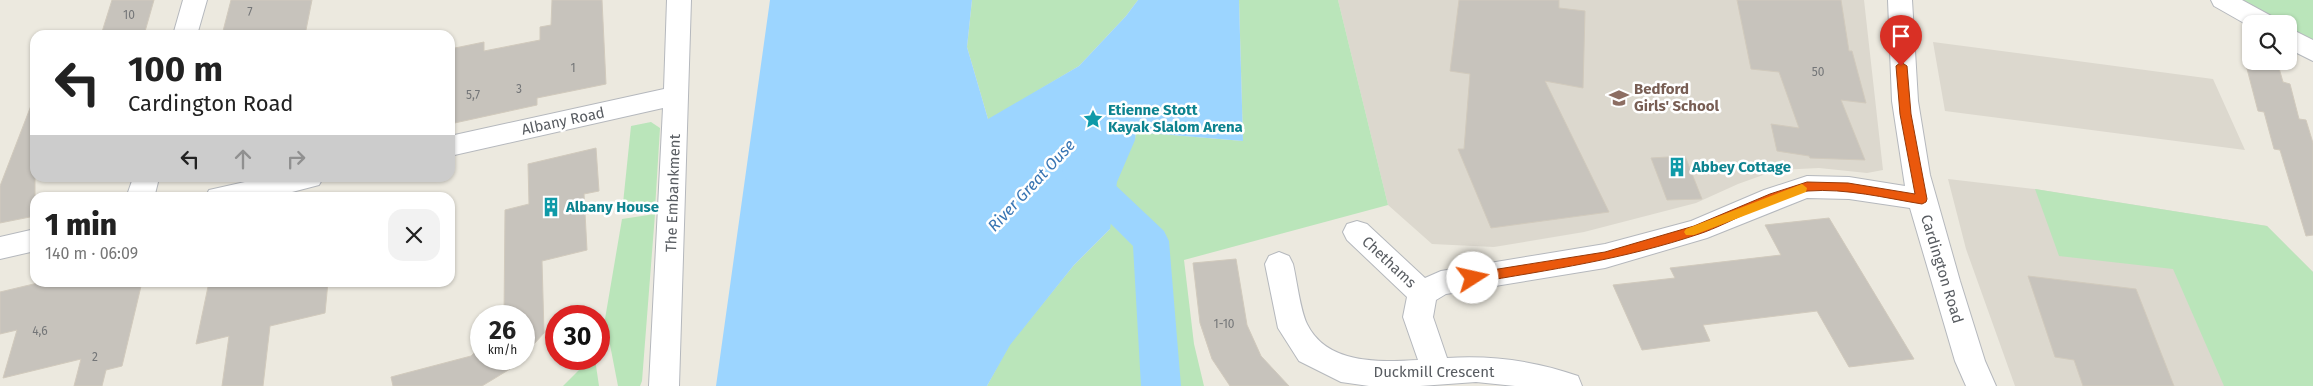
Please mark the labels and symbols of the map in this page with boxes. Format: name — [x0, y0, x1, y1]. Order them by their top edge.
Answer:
house number: 7 — [247, 5, 253, 19]
house number: 10 — [123, 8, 135, 22]
pin — [1880, 15, 1922, 66]
house number: 1 — [570, 61, 576, 75]
house number: 50 — [1812, 65, 1825, 79]
place label: Bedford Girls' School — [1634, 80, 1719, 115]
house number: 3 — [516, 82, 522, 96]
school or university icon: Bedford Girls' School — [1608, 87, 1630, 109]
house number: 5,7 — [466, 88, 480, 102]
place label: Etienne Stott Kayak Slalom Arena — [1108, 101, 1243, 136]
street label: Albany Road — [520, 103, 606, 139]
place icon: Etienne Stott Kayak Slalom Arena — [1082, 108, 1104, 130]
street label: The Embankment — [662, 133, 684, 252]
water label: River Great Ouse — [984, 135, 1079, 235]
building icon: Abbey Cottage — [1666, 156, 1688, 178]
place label: Abbey Cottage — [1691, 158, 1791, 176]
building icon: Albany House — [540, 196, 562, 218]
place label: Albany House — [565, 198, 659, 216]
street label: Cardington Road — [1917, 212, 1967, 326]
street label: Chethams — [1358, 232, 1420, 292]
position arrow — [1446, 251, 1498, 303]
speed limit sign: 30 — [545, 305, 610, 370]
house number: 1-10 — [1213, 317, 1235, 331]
house number: 4,6 — [32, 324, 48, 338]
house number: 2 — [92, 350, 98, 364]
street label: Duckmill Crescent — [1373, 363, 1495, 381]

